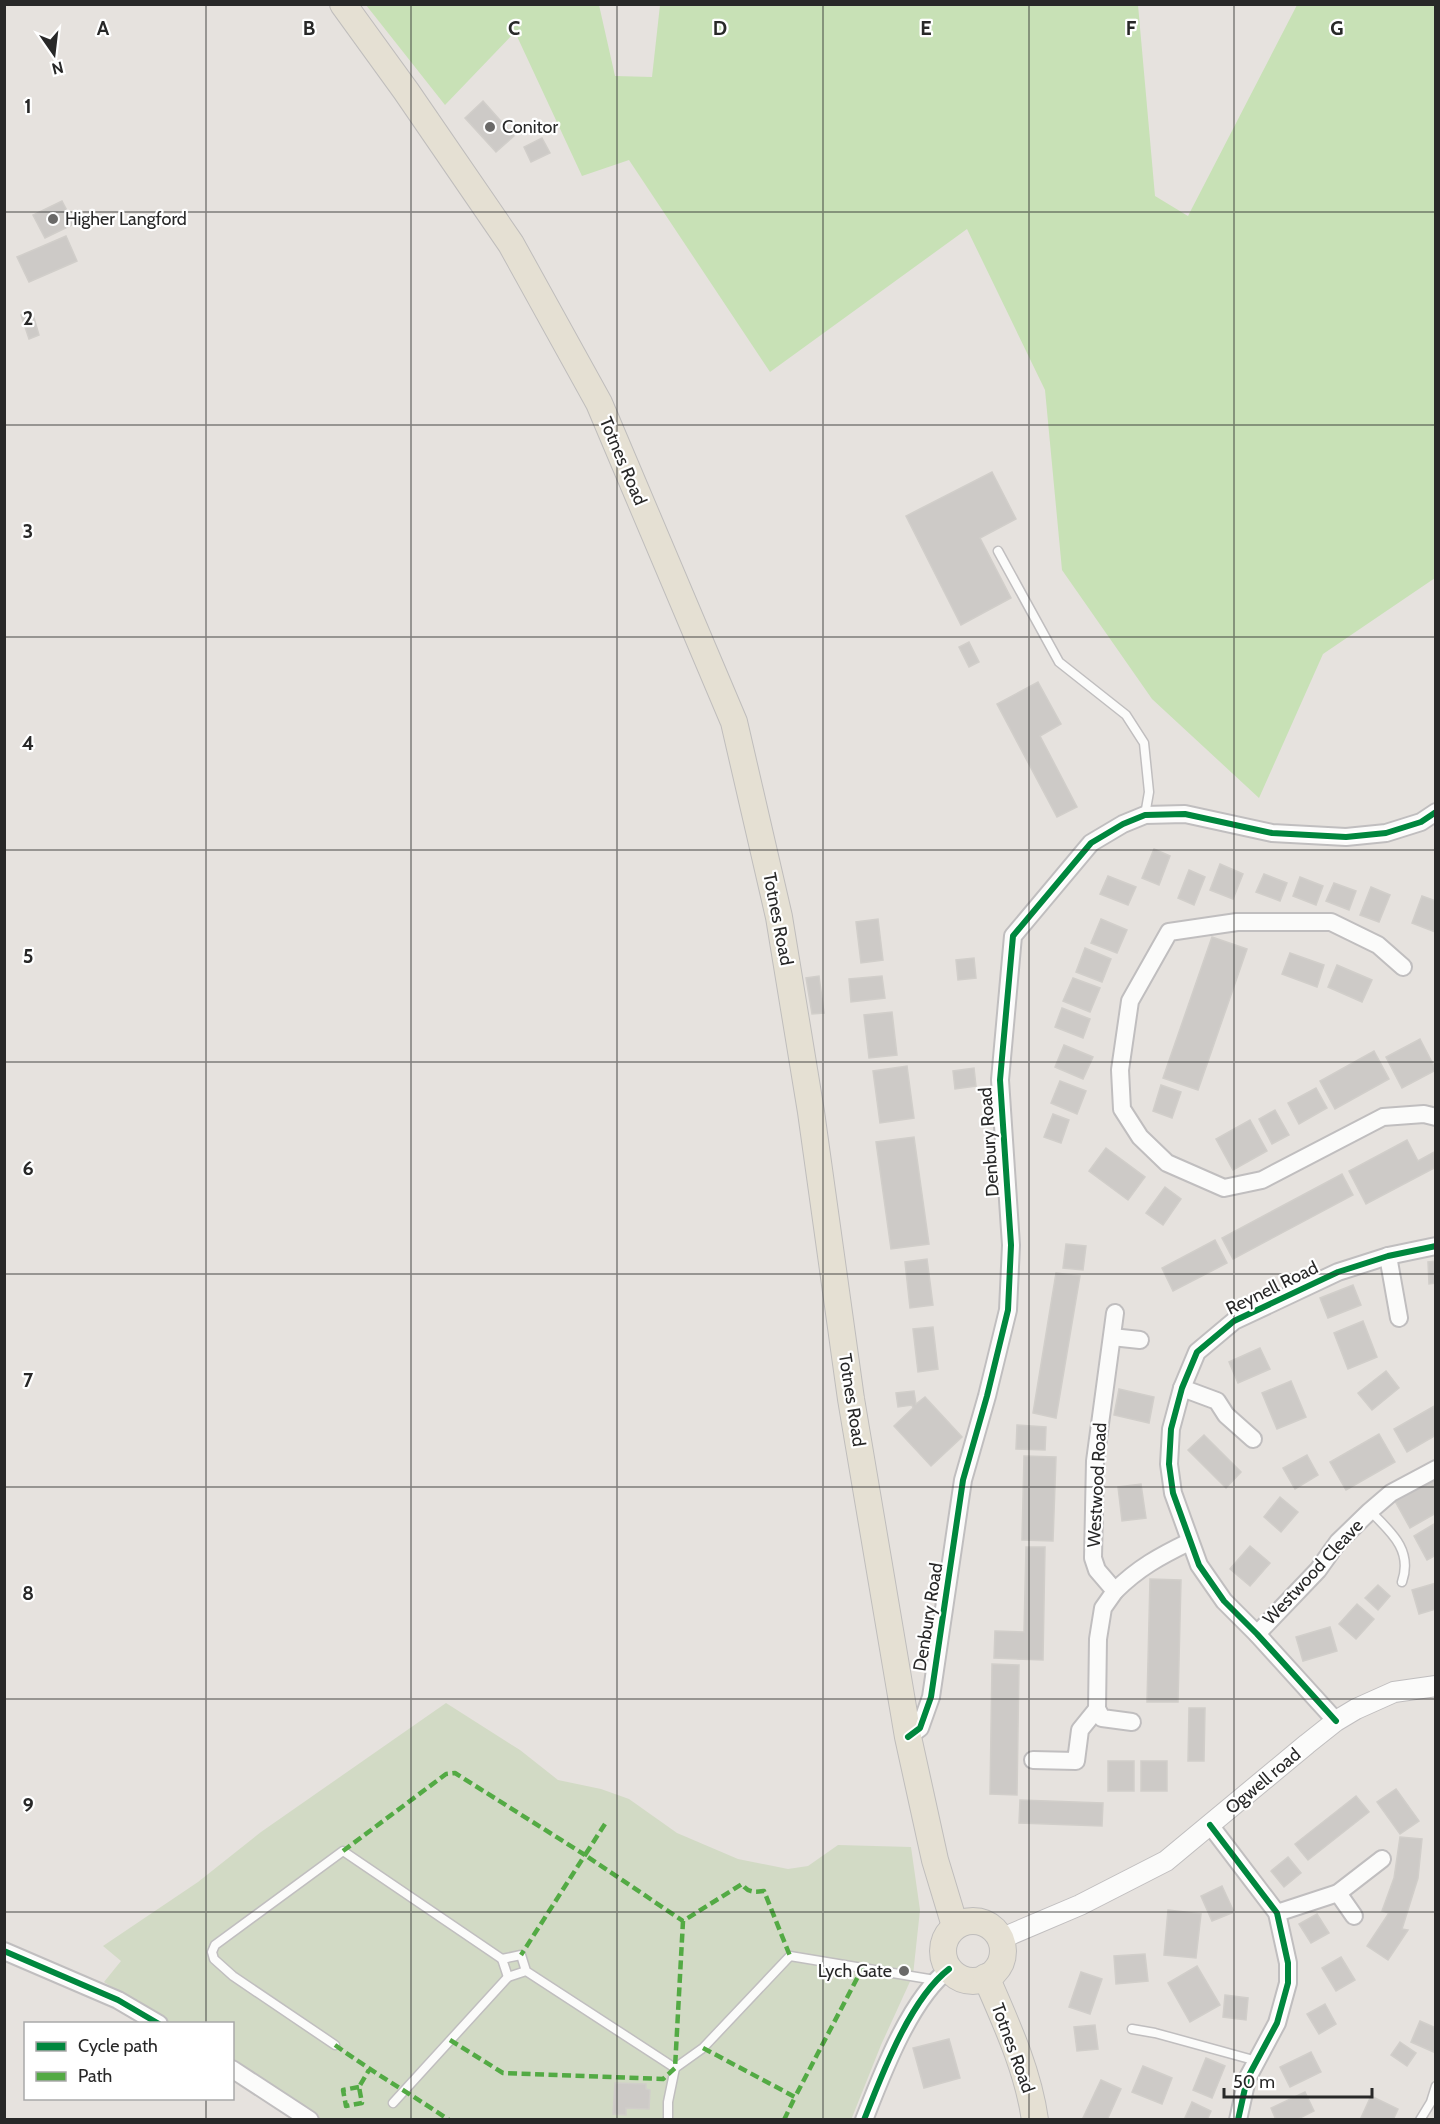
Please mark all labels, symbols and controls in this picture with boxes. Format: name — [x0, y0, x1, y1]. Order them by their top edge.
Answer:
text: A — [97, 16, 110, 40]
text: B — [303, 16, 315, 40]
text: C — [508, 16, 520, 40]
text: D — [713, 16, 727, 40]
text: E — [920, 16, 932, 40]
text: F — [1126, 16, 1137, 40]
text: G — [1330, 16, 1344, 40]
north arrow — [24, 24, 84, 84]
text: N — [50, 57, 65, 79]
text: 1 — [24, 94, 32, 118]
place label: Conitor — [502, 116, 559, 138]
marker: Conitor — [483, 120, 497, 134]
place label: Higher Langford — [65, 208, 187, 230]
marker: Higher Langford — [46, 212, 60, 226]
text: 2 — [23, 306, 33, 330]
street label: Totnes Road — [595, 414, 651, 508]
text: 3 — [23, 519, 33, 543]
text: 4 — [22, 731, 34, 755]
street label: Totnes Road — [758, 871, 798, 967]
text: 5 — [23, 944, 33, 968]
street label: Denbury Road — [974, 1087, 1004, 1197]
text: 6 — [22, 1156, 34, 1180]
street label: Reynell Road — [1222, 1256, 1322, 1320]
street label: Totnes Road — [834, 1352, 870, 1448]
text: 7 — [23, 1368, 34, 1392]
street label: Westwood Road — [1083, 1422, 1111, 1548]
street label: Westwood Cleave — [1258, 1515, 1368, 1629]
street label: Denbury Road — [909, 1561, 947, 1673]
text: 8 — [22, 1581, 34, 1605]
street label: Ogwell road — [1221, 1743, 1305, 1819]
text: 9 — [22, 1793, 34, 1817]
place label: Lych Gate — [818, 1960, 892, 1982]
marker: Lych Gate — [897, 1964, 911, 1978]
street label: Totnes Road — [987, 2000, 1039, 2096]
legend — [24, 2022, 234, 2100]
text: Cycle path — [78, 2035, 158, 2057]
scale bar — [1224, 2061, 1372, 2099]
text: Path — [78, 2065, 112, 2087]
text: 50 m — [1233, 2071, 1275, 2093]

